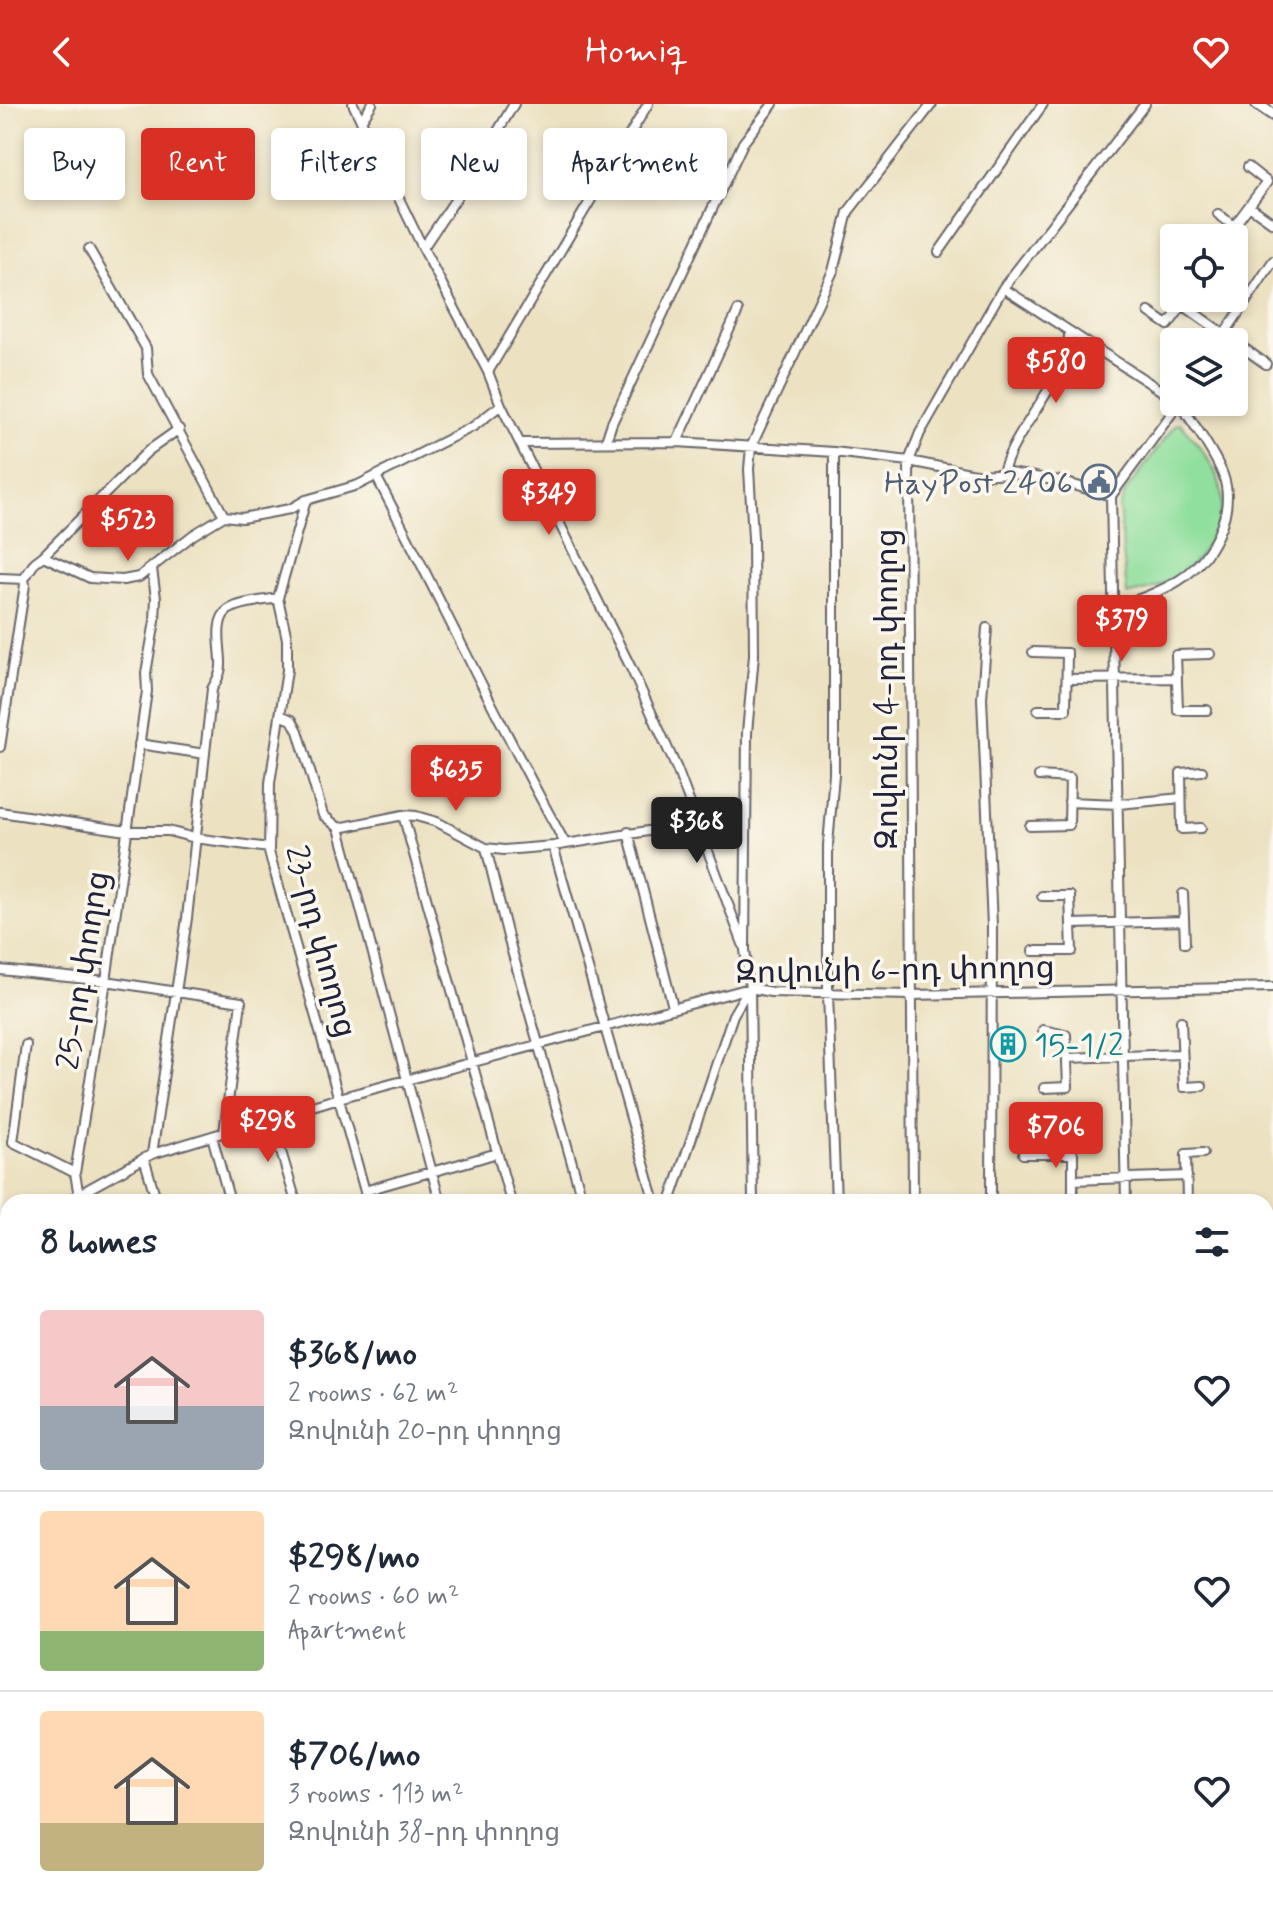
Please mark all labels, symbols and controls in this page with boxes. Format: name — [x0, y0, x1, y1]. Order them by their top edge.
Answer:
text: Homiq — [585, 29, 688, 76]
icon: back — [40, 30, 84, 74]
icon: heart — [1189, 30, 1233, 74]
chip: Buy — [24, 128, 125, 200]
chip: Rent — [141, 128, 255, 200]
chip: Filters — [271, 128, 405, 200]
chip: New — [421, 128, 527, 200]
chip: Apartment — [543, 128, 727, 200]
map controls — [1160, 224, 1248, 416]
button: locate — [1160, 224, 1248, 312]
button: layers — [1160, 328, 1248, 416]
pin: $580 — [1009, 337, 1103, 405]
text: $580 — [1026, 346, 1086, 380]
place label: HayPost 2406 — [884, 463, 1073, 505]
public building icon: HayPost 2406 — [1080, 463, 1118, 501]
pin: $349 — [502, 469, 596, 537]
text: $349 — [521, 478, 577, 512]
pin: $523 — [81, 495, 175, 563]
text: $523 — [100, 504, 156, 538]
street label: Զովունի 4-րդ փողոց — [867, 528, 909, 850]
pin: $379 — [1075, 595, 1169, 663]
text: $379 — [1095, 604, 1149, 638]
pin: $635 — [409, 745, 503, 813]
text: $635 — [429, 754, 483, 788]
pin: $368 — [650, 797, 744, 865]
text: $368 — [669, 806, 725, 840]
street label: 23-րդ փողոց — [274, 841, 366, 1042]
street label: 25-րդ փողոց — [48, 868, 120, 1073]
street label: Զովունի 6-րդ փողոց — [735, 947, 1055, 995]
building icon: 15-1/2 — [989, 1025, 1027, 1063]
place label: 15-1/2 — [1034, 1025, 1124, 1067]
pin: $298 — [221, 1096, 315, 1164]
pin: $706 — [1009, 1102, 1103, 1170]
text: $298 — [239, 1105, 297, 1139]
text: $706 — [1027, 1111, 1085, 1145]
text: 8 homes — [40, 1220, 157, 1265]
icon: filters — [1190, 1220, 1234, 1264]
text: $368/mo — [288, 1332, 417, 1377]
icon: home — [104, 1342, 200, 1438]
icon: heart — [1190, 1368, 1234, 1412]
text: 2 rooms · 62 m² — [288, 1377, 458, 1411]
text: Զովունի 20-րդ փողոց — [288, 1415, 562, 1449]
text: $298/mo — [288, 1535, 420, 1580]
icon: home — [104, 1543, 200, 1639]
icon: heart — [1190, 1569, 1234, 1613]
text: 2 rooms · 60 m² — [288, 1580, 459, 1614]
text: Apartment — [288, 1614, 406, 1648]
text: $706/mo — [288, 1733, 421, 1778]
icon: home — [104, 1743, 200, 1839]
icon: heart — [1190, 1769, 1234, 1813]
text: 3 rooms · 113 m² — [288, 1778, 464, 1812]
text: Զովունի 38-րդ փողոց — [288, 1816, 560, 1850]

